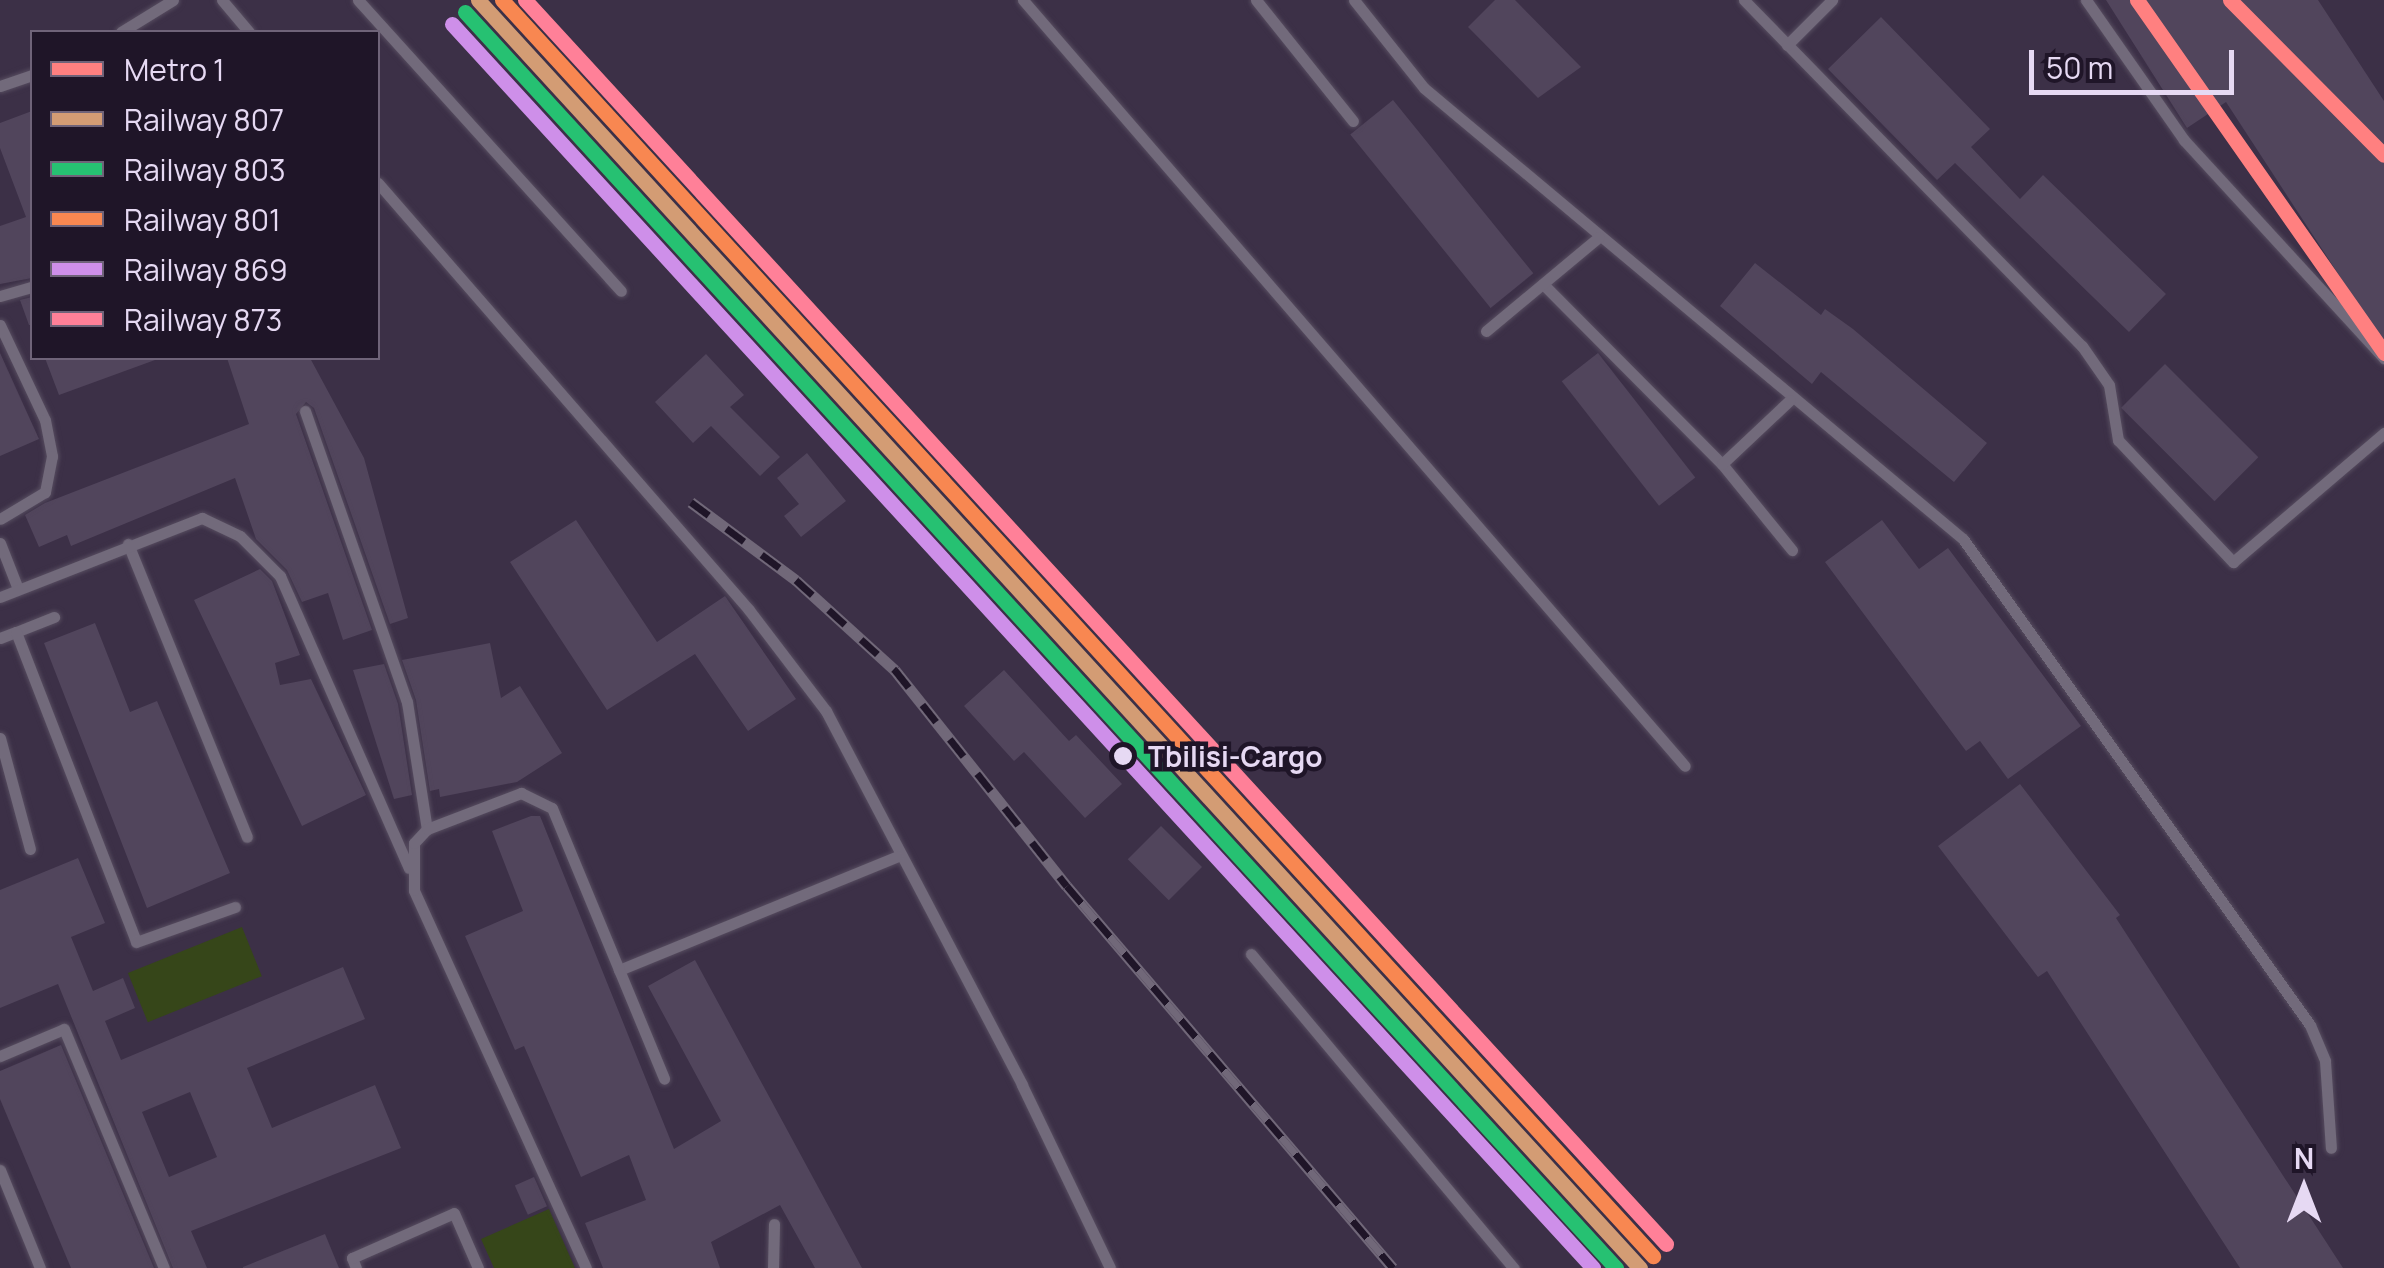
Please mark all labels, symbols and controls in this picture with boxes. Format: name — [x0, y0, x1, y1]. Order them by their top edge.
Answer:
legend — [30, 30, 380, 360]
scale bar — [2034, 30, 2239, 92]
text: 50 m — [2046, 47, 2113, 88]
text: Metro 1 — [124, 49, 225, 90]
text: Railway 807 — [124, 99, 284, 140]
text: Railway 803 — [124, 149, 286, 190]
text: Railway 801 — [124, 199, 281, 240]
text: Railway 869 — [124, 249, 288, 290]
text: Railway 873 — [124, 299, 282, 340]
place label: Tbilisi-Cargo — [1148, 739, 1323, 773]
marker: Tbilisi-Cargo — [1107, 740, 1139, 772]
north arrow — [2254, 1138, 2354, 1238]
text: N — [2294, 1139, 2314, 1177]

